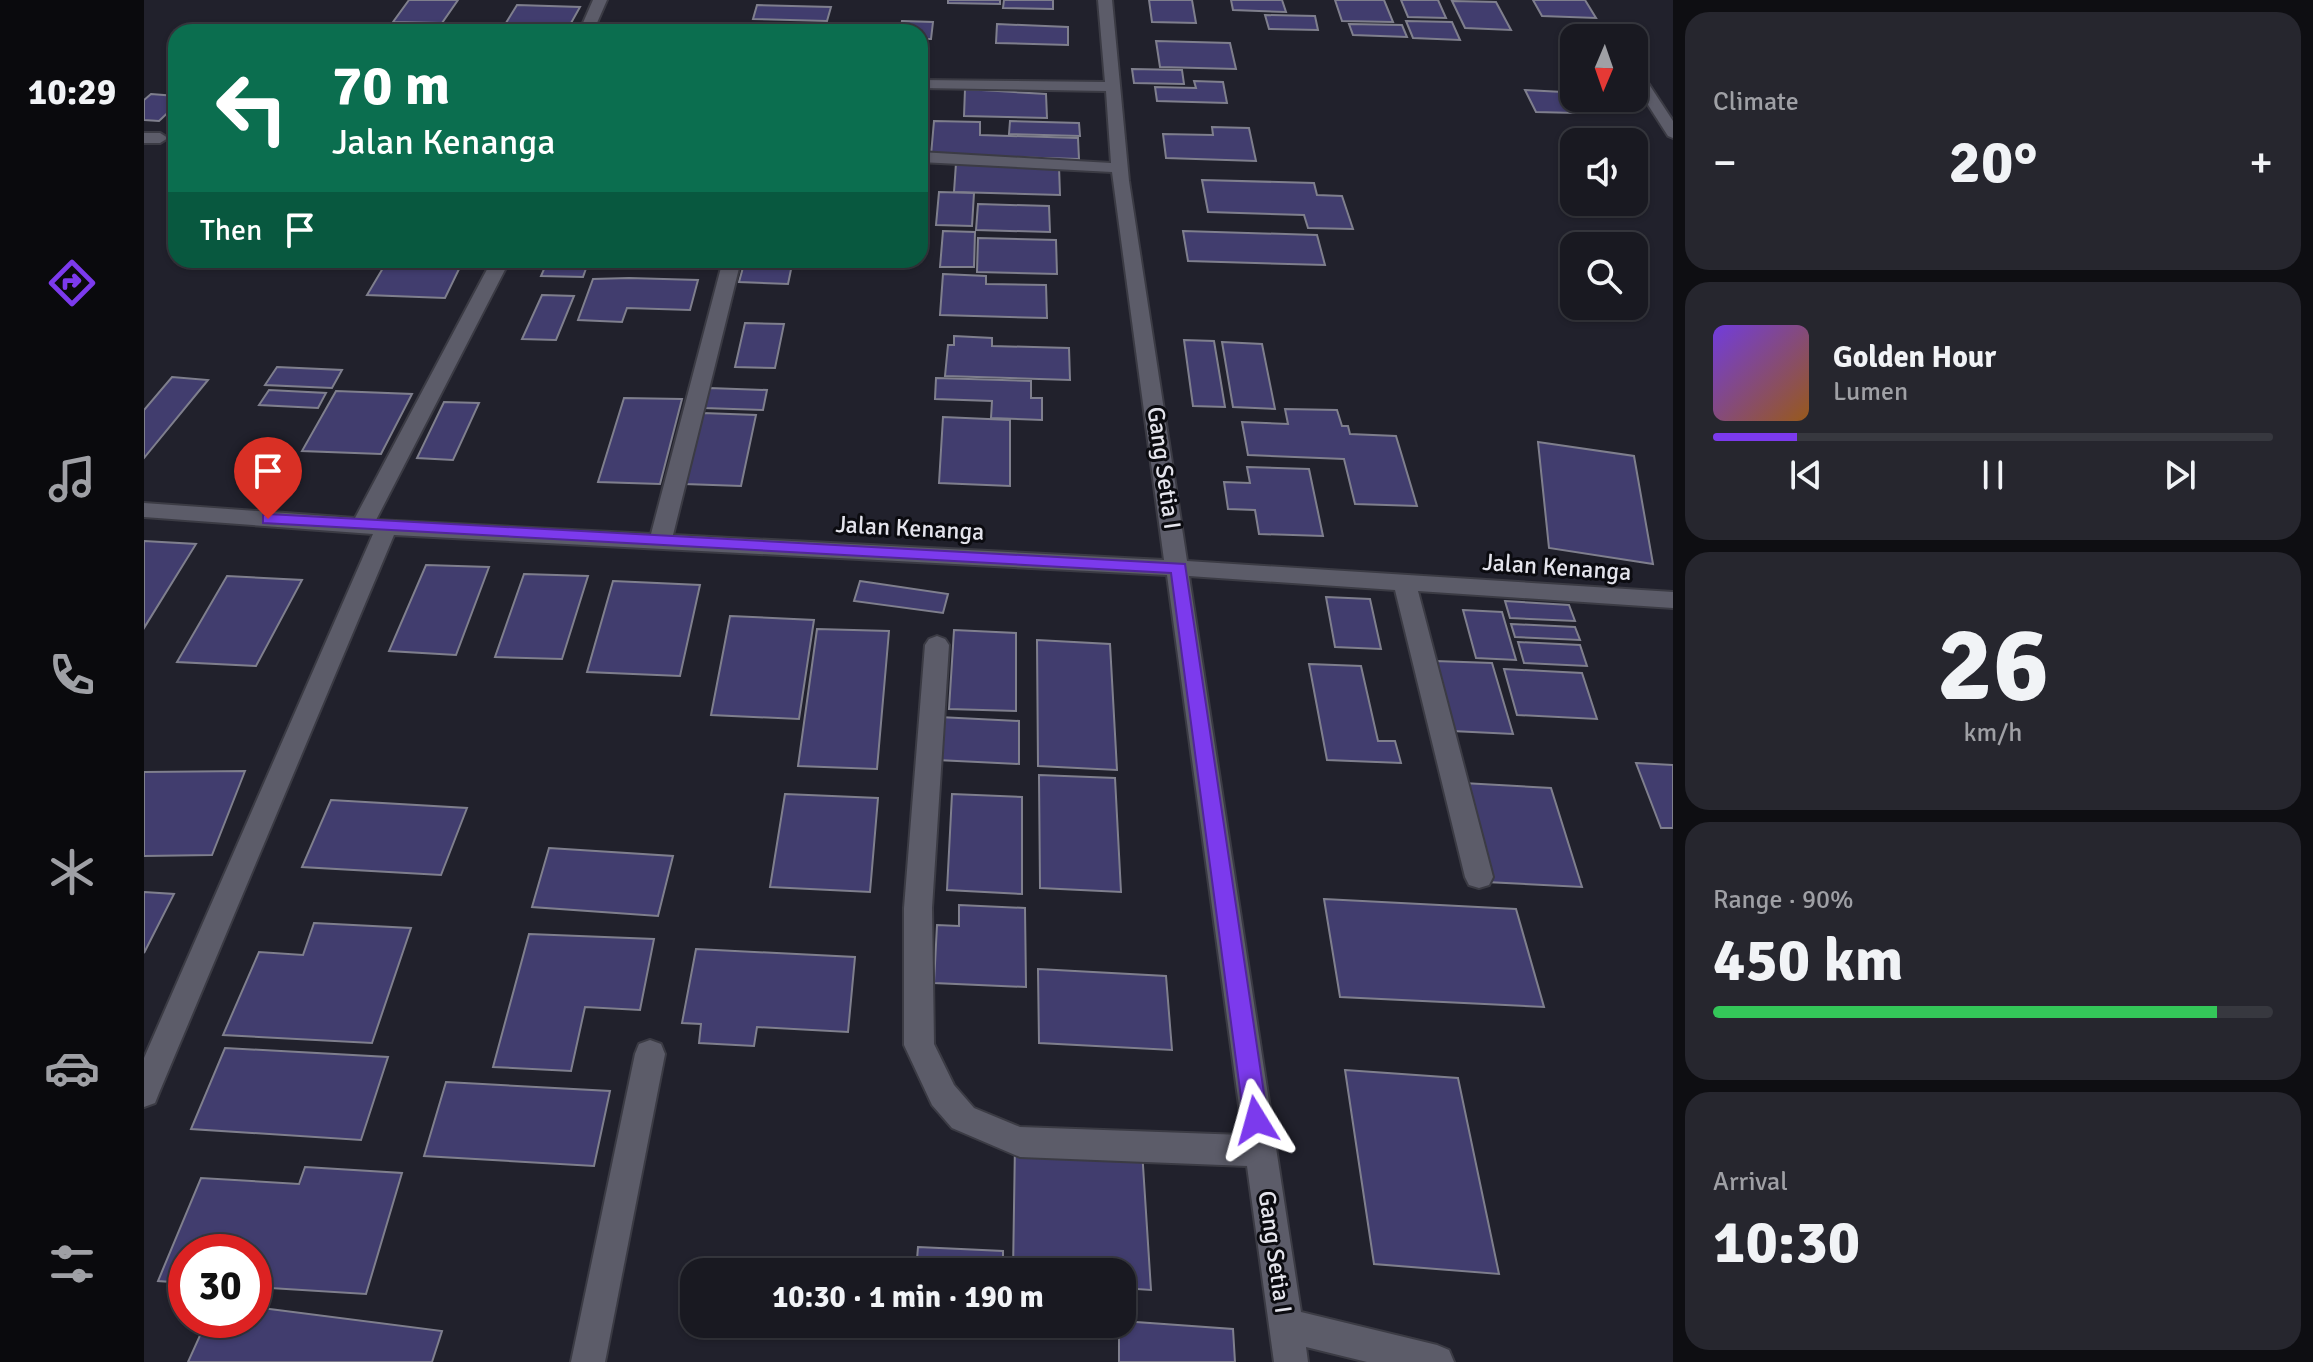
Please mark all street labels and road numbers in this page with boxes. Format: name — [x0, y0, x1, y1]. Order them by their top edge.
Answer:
street label: Gang Setia I — [1141, 405, 1187, 531]
street label: Jalan Kenanga — [835, 509, 985, 547]
street label: Jalan Kenanga — [1482, 547, 1632, 587]
street label: Gang Setia I — [1252, 1189, 1298, 1315]

